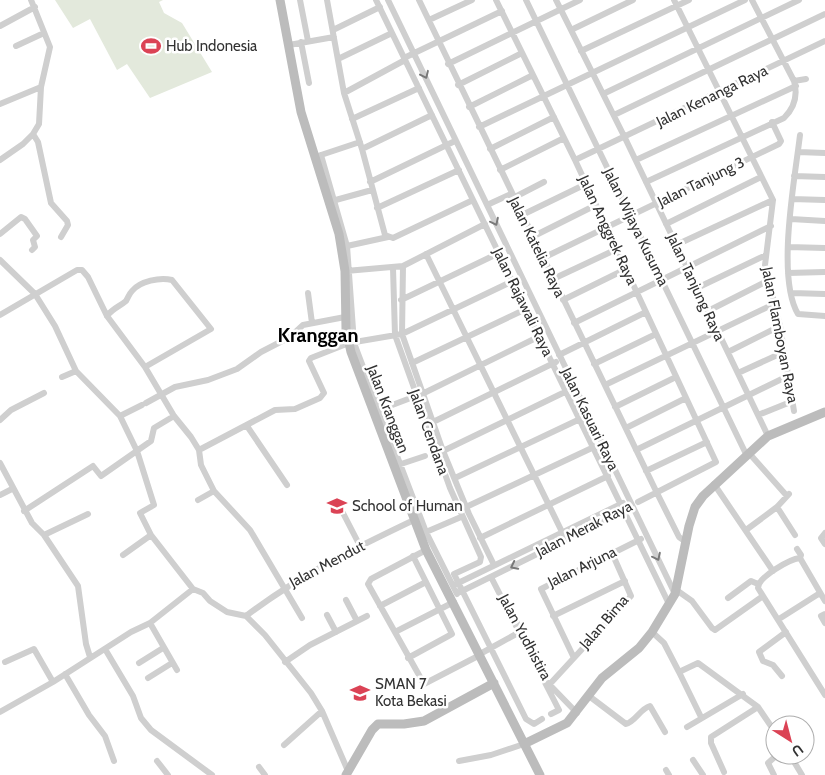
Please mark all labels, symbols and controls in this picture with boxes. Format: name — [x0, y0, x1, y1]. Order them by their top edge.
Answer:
sports icon: Hub Indonesia — [140, 35, 162, 57]
place label: Hub Indonesia — [166, 37, 258, 55]
street label: Jalan Kenanga Raya — [653, 61, 771, 131]
one-way arrow — [418, 70, 429, 79]
street label: Jalan Tanjung 3 — [654, 153, 747, 211]
street label: Jalan Wijaya Kusuma — [599, 164, 673, 290]
street label: Jalan Anggrek Raya — [574, 171, 642, 288]
street label: Jalan Katelia Raya — [504, 193, 569, 301]
one-way arrow — [488, 217, 499, 226]
street label: Jalan Tanjung Raya — [663, 229, 729, 344]
street label: Jalan Rajawali Raya — [489, 244, 557, 360]
street label: Jalan Flamboyan Raya — [758, 264, 802, 405]
district label: Kranggan — [277, 323, 359, 347]
street label: Jalan Kranggan — [363, 362, 413, 455]
street label: Jalan Kasuari Raya — [557, 364, 623, 474]
street label: Jalan Cendana — [405, 386, 453, 478]
school or university icon: School of Human — [326, 495, 348, 517]
place label: School of Human — [352, 497, 463, 515]
street label: Jalan Merak Raya — [532, 497, 636, 561]
street label: Jalan Mendut — [285, 537, 368, 592]
street label: Jalan Arjuna — [544, 542, 620, 592]
one-way arrow — [651, 552, 661, 561]
one-way arrow — [510, 560, 519, 570]
street label: Jalan Yudhistira — [494, 590, 556, 684]
street label: Jalan Bima — [575, 591, 633, 653]
place label: SMAN 7 Kota Bekasi — [375, 675, 447, 710]
school or university icon: SMAN 7 Kota Bekasi — [349, 682, 371, 704]
north arrow — [765, 715, 815, 765]
text: U — [788, 740, 807, 761]

